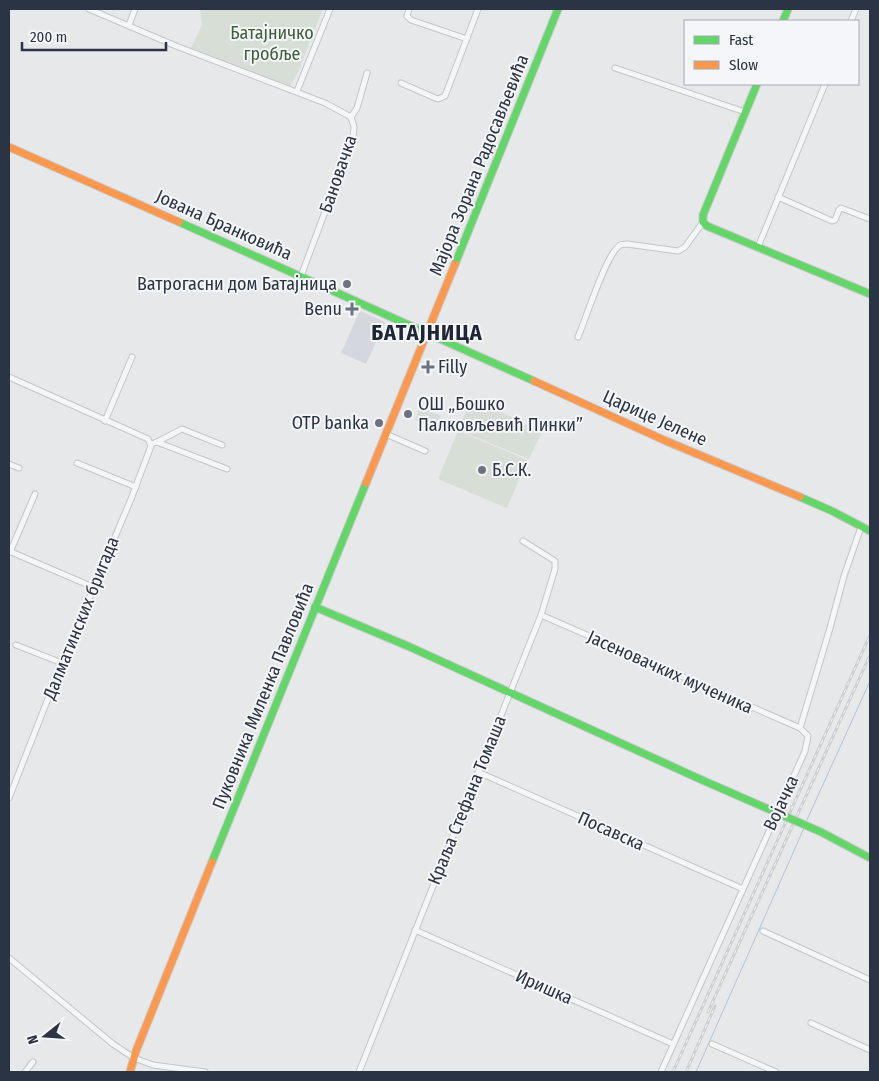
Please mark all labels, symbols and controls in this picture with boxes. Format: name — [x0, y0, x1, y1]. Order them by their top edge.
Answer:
scale bar — [22, 20, 166, 52]
legend — [684, 20, 859, 85]
park label: Батајничко гробље — [230, 22, 314, 65]
text: 200 m — [30, 28, 67, 46]
text: Fast — [729, 31, 753, 49]
street label: Мајора Зорана Радосављевића — [424, 51, 534, 279]
text: Slow — [729, 56, 758, 74]
street label: Бановачка — [314, 132, 362, 216]
street label: Јована Бранковића — [152, 185, 296, 265]
place label: Ватрогасни дом Батајница — [137, 273, 337, 295]
marker: Ватрогасни дом Батајница — [341, 278, 353, 290]
place label: Benu — [304, 298, 342, 320]
marker: Benu — [346, 303, 358, 315]
district label: БАТАЈНИЦА — [371, 319, 483, 346]
place label: Filly — [438, 356, 467, 378]
marker: Filly — [422, 361, 434, 373]
street label: Царице Јелене — [600, 385, 711, 451]
place label: ОШ „Бошко Палковљевић Пинки” — [418, 393, 583, 436]
marker: ОШ „Бошко Палковљевић Пинки” — [402, 408, 414, 420]
place label: OTP banka — [292, 412, 369, 434]
marker: OTP banka — [373, 417, 385, 429]
place label: Б.С.К. — [492, 459, 531, 481]
marker: Б.С.К. — [476, 464, 488, 476]
street label: Далматинских бригада — [38, 533, 124, 704]
street label: Пуковника Миленка Павловића — [207, 580, 319, 812]
street label: Јасеновачких мученика — [584, 626, 756, 718]
street label: Краља Стефана Томаша — [423, 712, 511, 888]
street label: Војачка — [759, 772, 803, 834]
street label: Посавска — [574, 807, 648, 855]
street label: Иришка — [512, 965, 576, 1009]
north arrow — [20, 1011, 70, 1061]
text: N — [24, 1033, 42, 1046]

